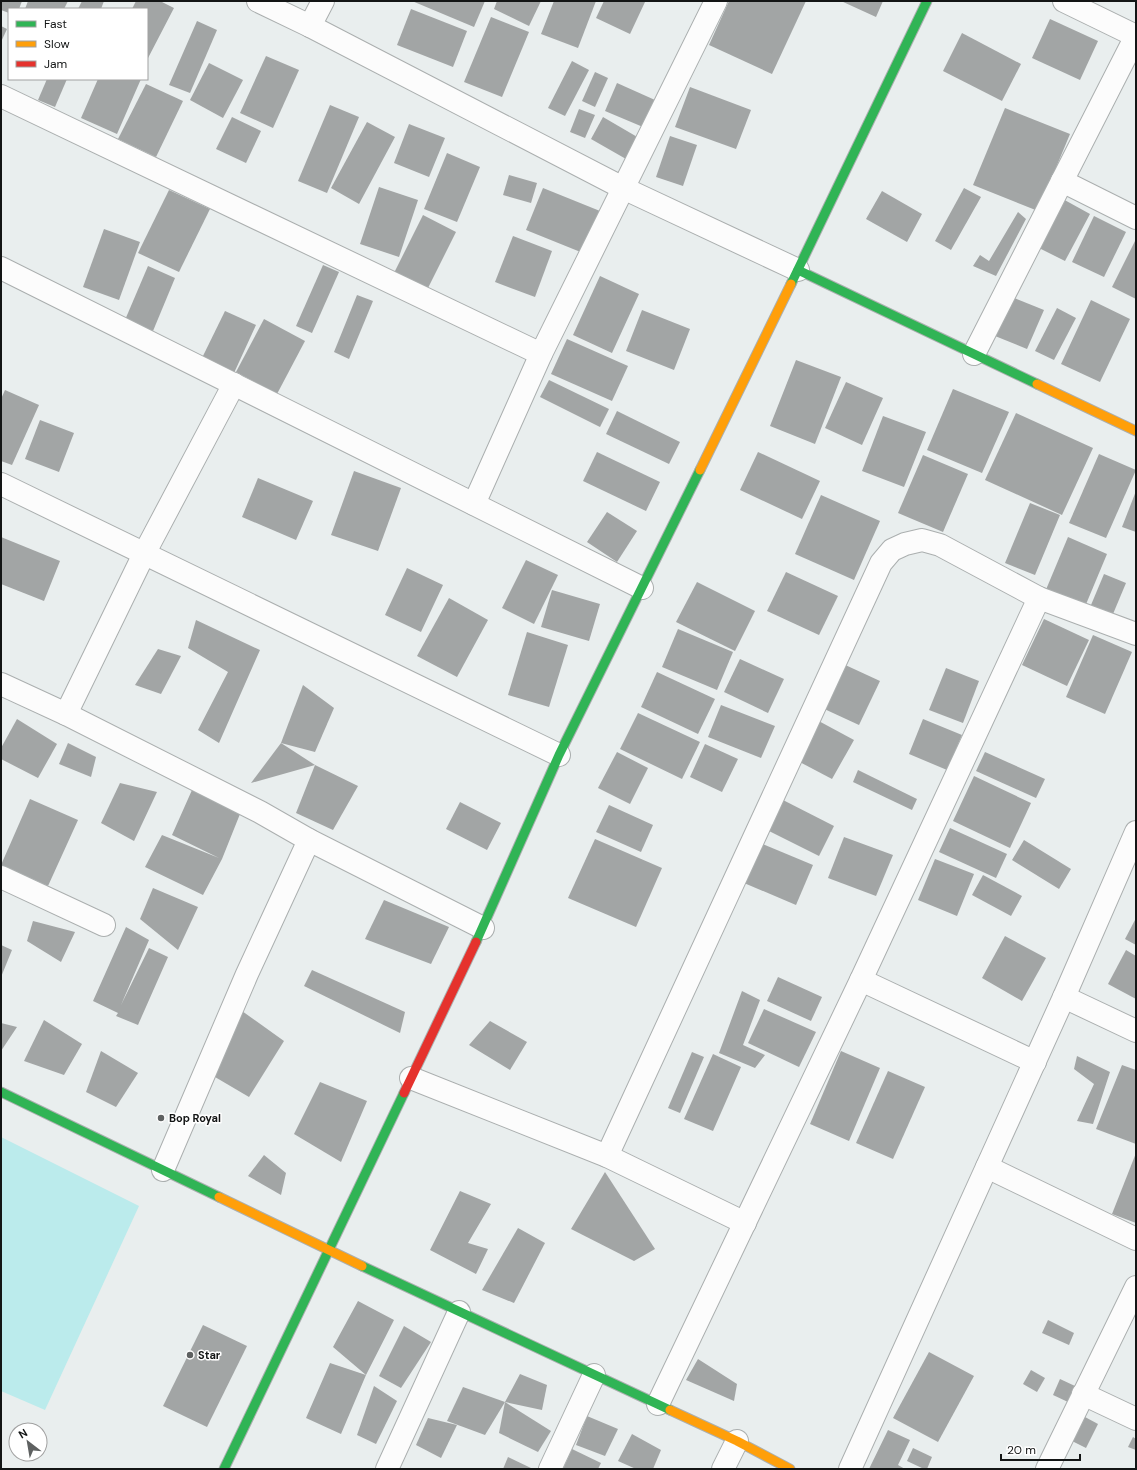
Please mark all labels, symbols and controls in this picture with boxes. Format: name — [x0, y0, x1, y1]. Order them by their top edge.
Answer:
legend — [8, 8, 148, 80]
text: Fast — [44, 16, 67, 32]
text: Slow — [44, 36, 70, 52]
text: Jam — [44, 56, 67, 72]
place label: Bop Royal — [169, 1111, 221, 1125]
marker: Bop Royal — [156, 1113, 166, 1123]
place label: Star — [198, 1348, 221, 1362]
marker: Star — [185, 1350, 195, 1360]
north arrow — [8, 1422, 48, 1462]
text: N — [16, 1425, 30, 1441]
scale bar — [1001, 1436, 1080, 1462]
text: 20 m — [1007, 1442, 1036, 1458]

